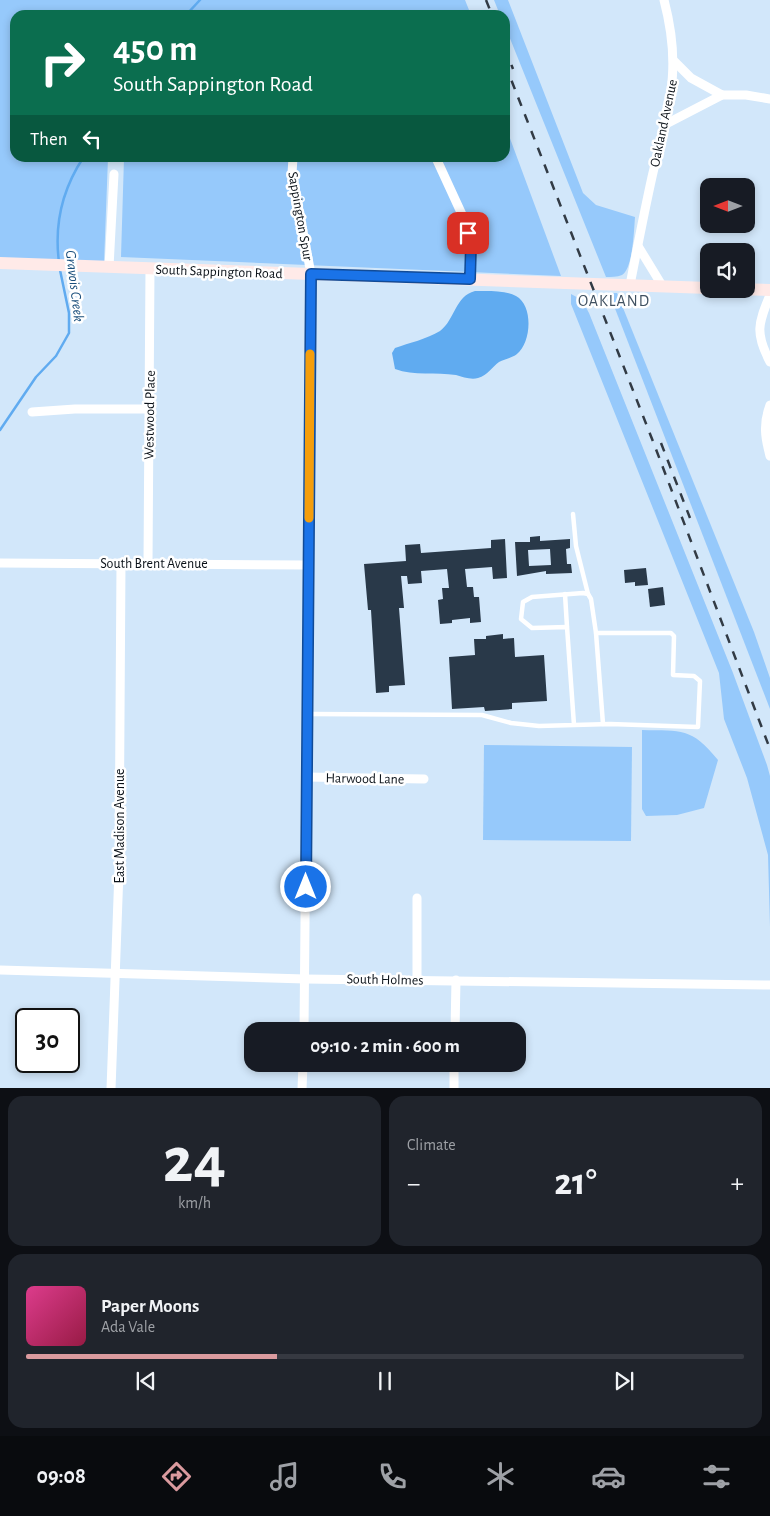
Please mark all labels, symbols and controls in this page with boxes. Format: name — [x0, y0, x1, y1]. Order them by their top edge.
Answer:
icon: right — [30, 30, 95, 95]
text: 450 m — [113, 32, 198, 67]
text: South Sappington Road — [113, 73, 313, 95]
street label: Oakland Avenue — [648, 78, 680, 168]
icon: left — [78, 125, 106, 153]
text: Then — [30, 130, 68, 149]
street label: Sappington Spur — [285, 171, 315, 262]
north arrow — [700, 178, 755, 232]
map controls — [700, 178, 755, 298]
pin — [447, 212, 489, 254]
icon: arrive — [454, 219, 482, 247]
button: sound — [700, 243, 755, 298]
water label: Gravois Creek — [63, 249, 86, 323]
street label: South Sappington Road — [155, 263, 283, 281]
district label: OAKLAND — [578, 293, 650, 309]
street label: Westwood Place — [142, 370, 158, 460]
street label: South Brent Avenue — [100, 557, 208, 571]
street label: East Madison Avenue — [113, 768, 127, 884]
street label: Harwood Lane — [326, 771, 404, 787]
position arrow — [279, 860, 331, 912]
street label: South Holmes — [346, 972, 424, 988]
speed limit sign: 30 — [15, 1008, 80, 1073]
text: 09:10 · 2 min · 600 m — [310, 1037, 460, 1056]
text: 24 — [163, 1129, 226, 1194]
text: Climate — [407, 1137, 456, 1153]
text: 21° — [554, 1164, 597, 1202]
text: − — [407, 1170, 420, 1198]
text: + — [731, 1170, 744, 1198]
text: km/h — [178, 1195, 211, 1211]
text: Paper Moons — [101, 1297, 199, 1316]
text: Ada Vale — [101, 1319, 155, 1335]
icon: previous — [132, 1367, 160, 1395]
icon: pause — [371, 1367, 399, 1395]
icon: next — [610, 1367, 638, 1395]
icon: directions — [159, 1459, 194, 1494]
icon: music — [267, 1459, 302, 1494]
icon: phone — [375, 1459, 410, 1494]
icon: climate — [483, 1459, 518, 1494]
icon: car — [591, 1459, 626, 1494]
icon: filters — [699, 1459, 734, 1494]
text: 09:08 — [36, 1465, 86, 1487]

